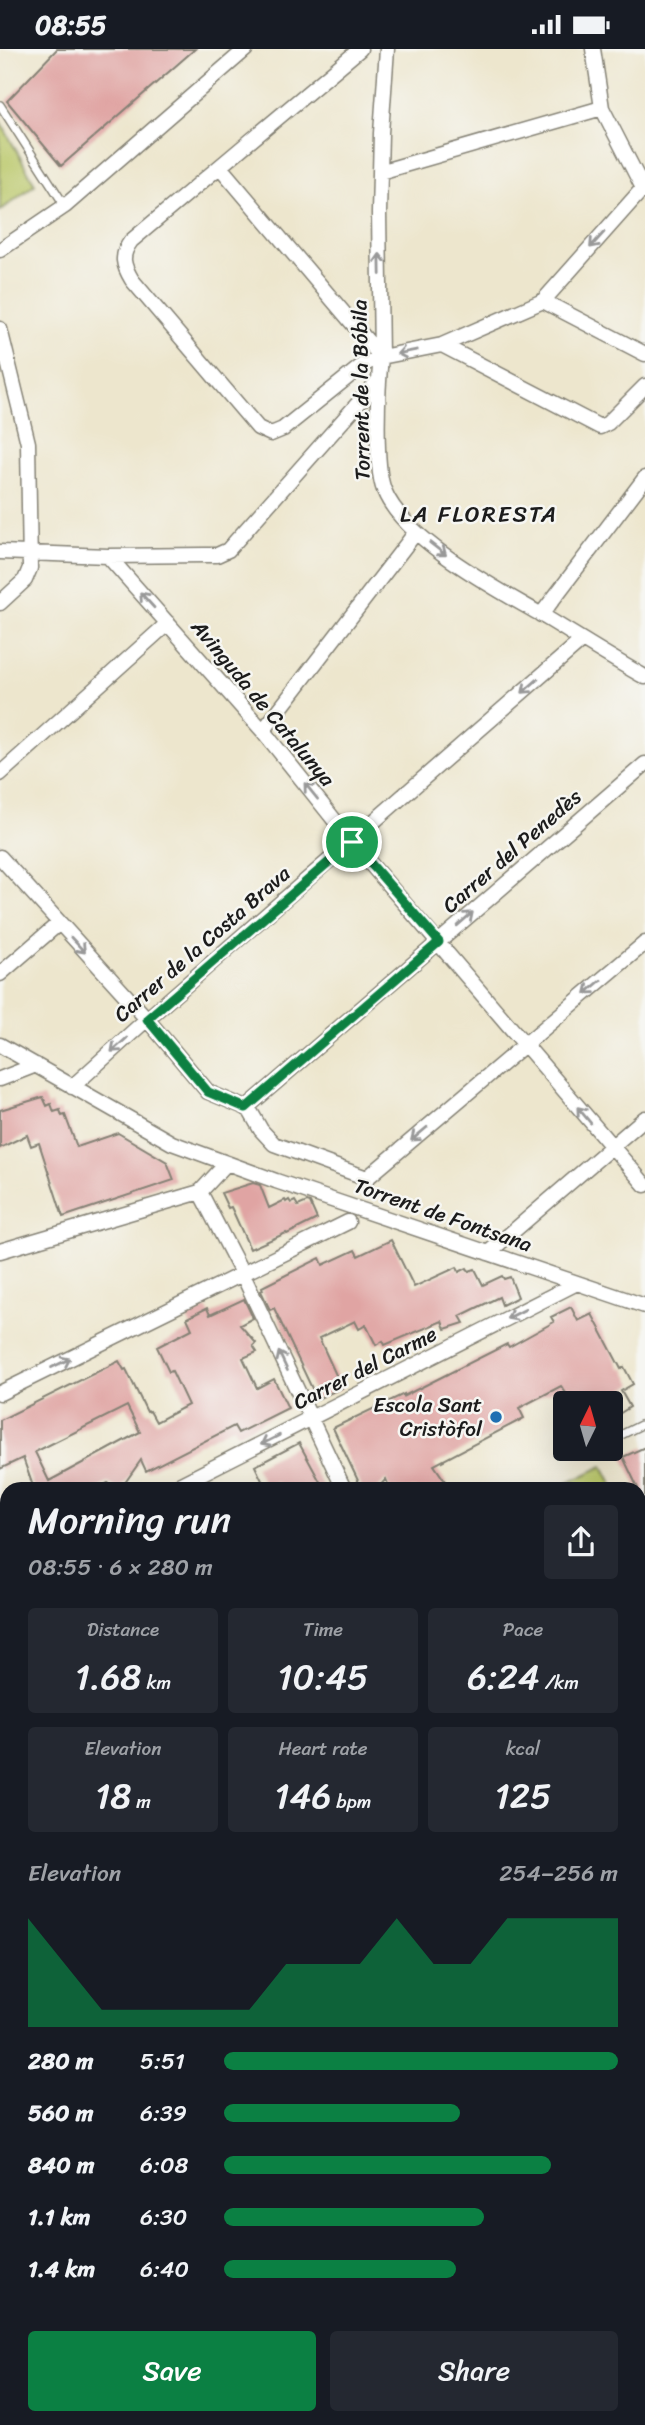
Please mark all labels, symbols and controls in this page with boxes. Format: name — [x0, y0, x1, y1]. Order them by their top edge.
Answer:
text: 08:55 — [35, 2, 107, 48]
one-way arrow — [589, 231, 606, 248]
one-way arrow — [373, 253, 387, 276]
street label: Torrent de la Bóbila — [340, 299, 382, 481]
one-way arrow — [397, 346, 419, 359]
district label: LA FLORESTA — [400, 494, 558, 535]
one-way arrow — [428, 541, 447, 556]
one-way arrow — [139, 591, 155, 609]
street label: Avinguda de Catalunya — [180, 610, 345, 796]
one-way arrow — [521, 678, 539, 694]
street label: Carrer del Penedès — [433, 779, 591, 923]
one-way arrow — [304, 782, 319, 801]
pin — [322, 812, 382, 872]
icon: arrive — [333, 823, 371, 861]
street label: Carrer de la Costa Brava — [105, 856, 300, 1032]
one-way arrow — [456, 911, 474, 927]
one-way arrow — [69, 936, 86, 953]
one-way arrow — [584, 979, 602, 995]
one-way arrow — [110, 1037, 128, 1053]
one-way arrow — [576, 1106, 592, 1124]
one-way arrow — [410, 1126, 428, 1142]
street label: Torrent de Fontsana — [349, 1167, 538, 1263]
one-way arrow — [506, 1307, 527, 1321]
street label: Carrer del Carme — [286, 1315, 444, 1421]
one-way arrow — [276, 1351, 289, 1373]
one-way arrow — [50, 1355, 71, 1369]
place label: Escola Sant Cristòfol — [373, 1386, 483, 1448]
north arrow — [553, 1391, 623, 1461]
map controls — [553, 1391, 623, 1461]
marker: Escola Sant Cristòfol — [488, 1409, 504, 1425]
one-way arrow — [260, 1433, 281, 1447]
text: Morning run — [28, 1487, 231, 1554]
button: share — [544, 1505, 618, 1579]
text: 08:55 · 6 × 280 m — [28, 1547, 213, 1588]
text: Distance — [87, 1613, 159, 1646]
text: Time — [303, 1613, 343, 1646]
text: Pace — [503, 1613, 543, 1646]
text: 1.68 — [75, 1646, 141, 1708]
text: 10:45 — [278, 1646, 368, 1708]
text: 6:24 — [467, 1646, 540, 1708]
text: km — [141, 1666, 171, 1699]
text: /km — [540, 1666, 579, 1699]
text: Elevation — [85, 1732, 161, 1765]
text: Heart rate — [278, 1732, 368, 1765]
text: kcal — [506, 1732, 540, 1765]
text: 18 — [95, 1765, 131, 1827]
text: 146 — [275, 1765, 331, 1827]
text: 125 — [495, 1765, 551, 1827]
text: m — [131, 1785, 151, 1818]
text: bpm — [331, 1785, 371, 1818]
text: Elevation — [28, 1853, 121, 1894]
text: 254–256 m — [499, 1853, 618, 1894]
text: 280 m — [28, 2041, 93, 2082]
text: 5:51 — [140, 2041, 185, 2082]
text: 560 m — [28, 2093, 93, 2134]
text: 6:39 — [140, 2093, 187, 2134]
text: 840 m — [28, 2145, 94, 2186]
text: 6:08 — [140, 2145, 188, 2186]
text: 1.1 km — [28, 2197, 91, 2238]
text: 6:30 — [140, 2197, 187, 2238]
text: 1.4 km — [28, 2249, 95, 2290]
text: 6:40 — [140, 2249, 189, 2290]
button: Save — [28, 2331, 316, 2411]
button: Share — [330, 2331, 618, 2411]

